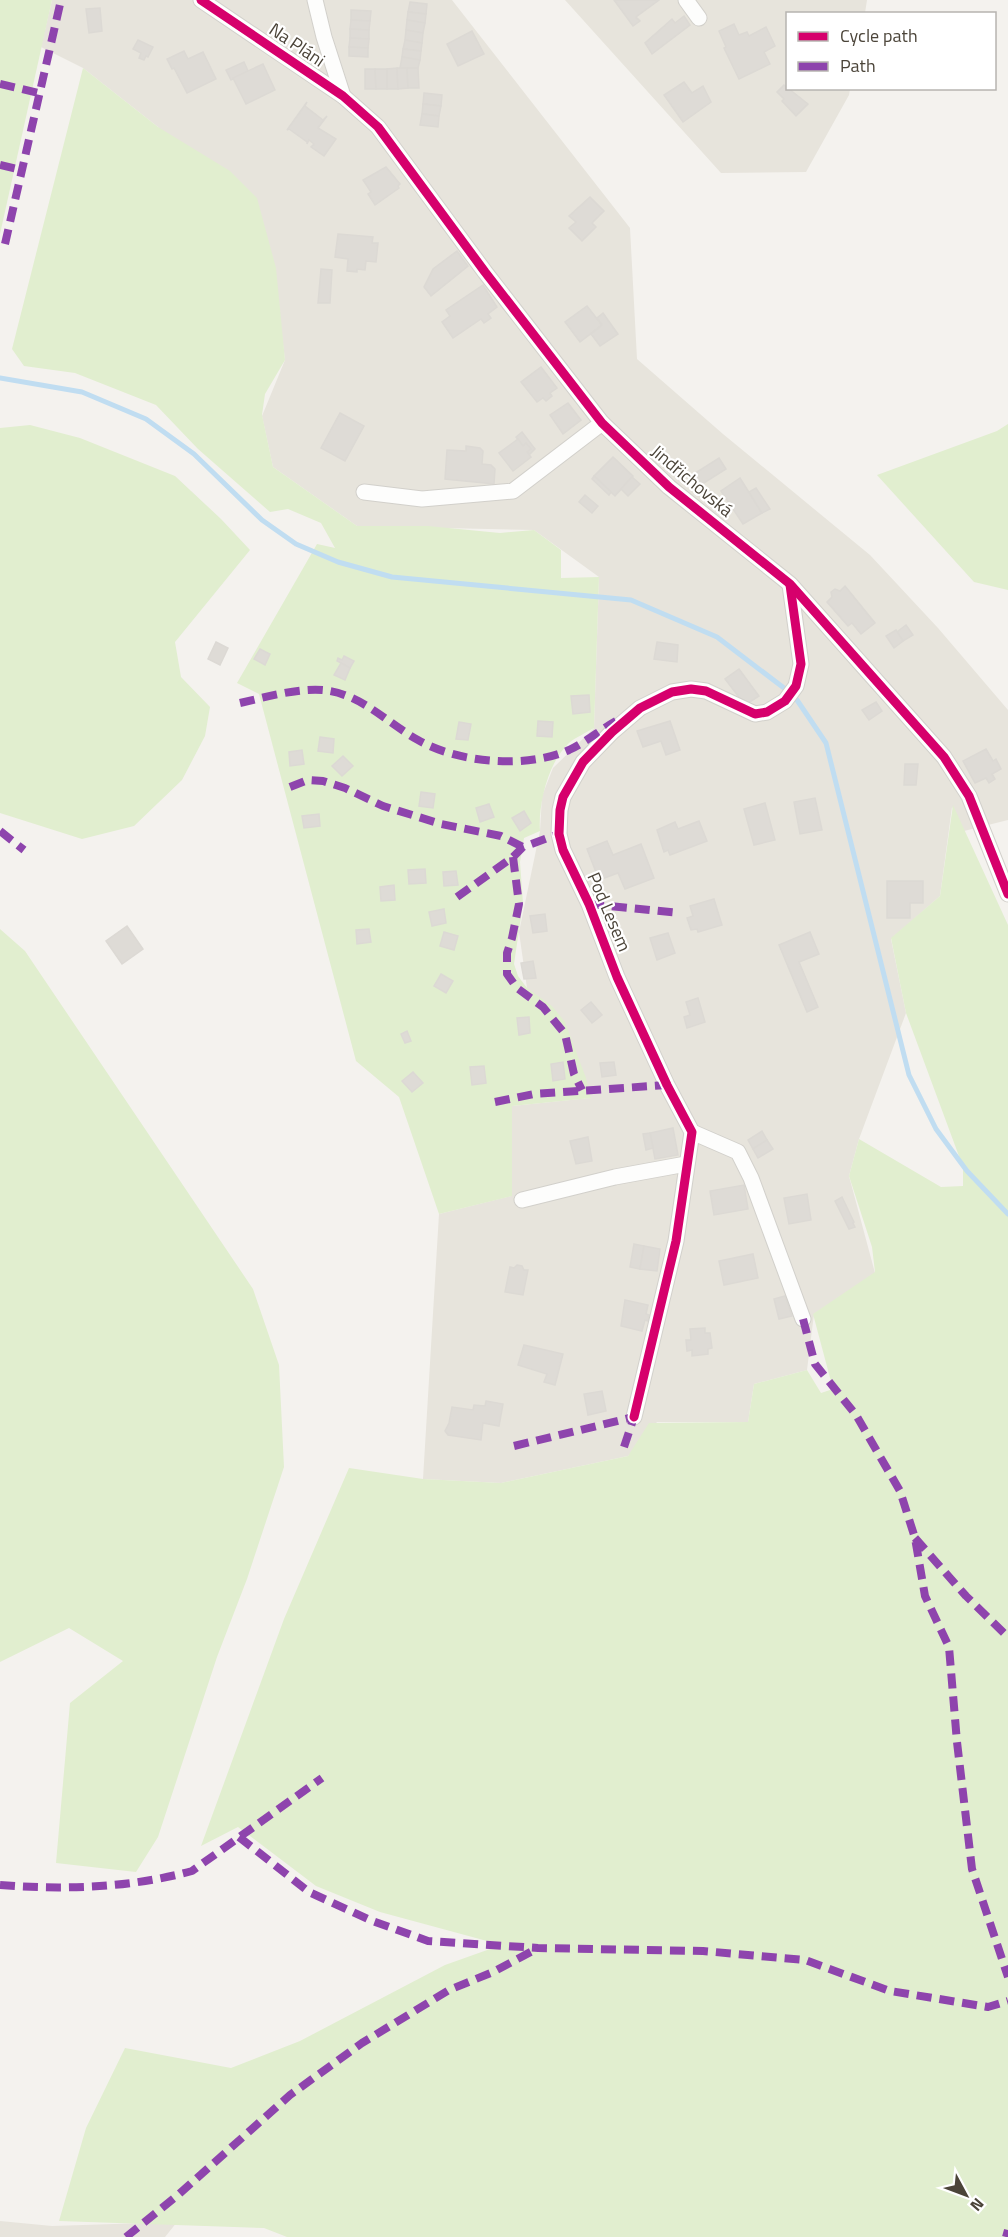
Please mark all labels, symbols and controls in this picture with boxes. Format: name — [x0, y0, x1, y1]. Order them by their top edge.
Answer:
legend — [786, 12, 996, 90]
street label: Na Pláni — [264, 16, 331, 73]
text: Cycle path — [840, 22, 918, 49]
text: Path — [840, 52, 876, 79]
street label: Jindřichovská — [645, 438, 739, 523]
street label: Pod Lesem — [581, 868, 638, 956]
north arrow — [936, 2165, 996, 2225]
text: N — [965, 2193, 990, 2217]

